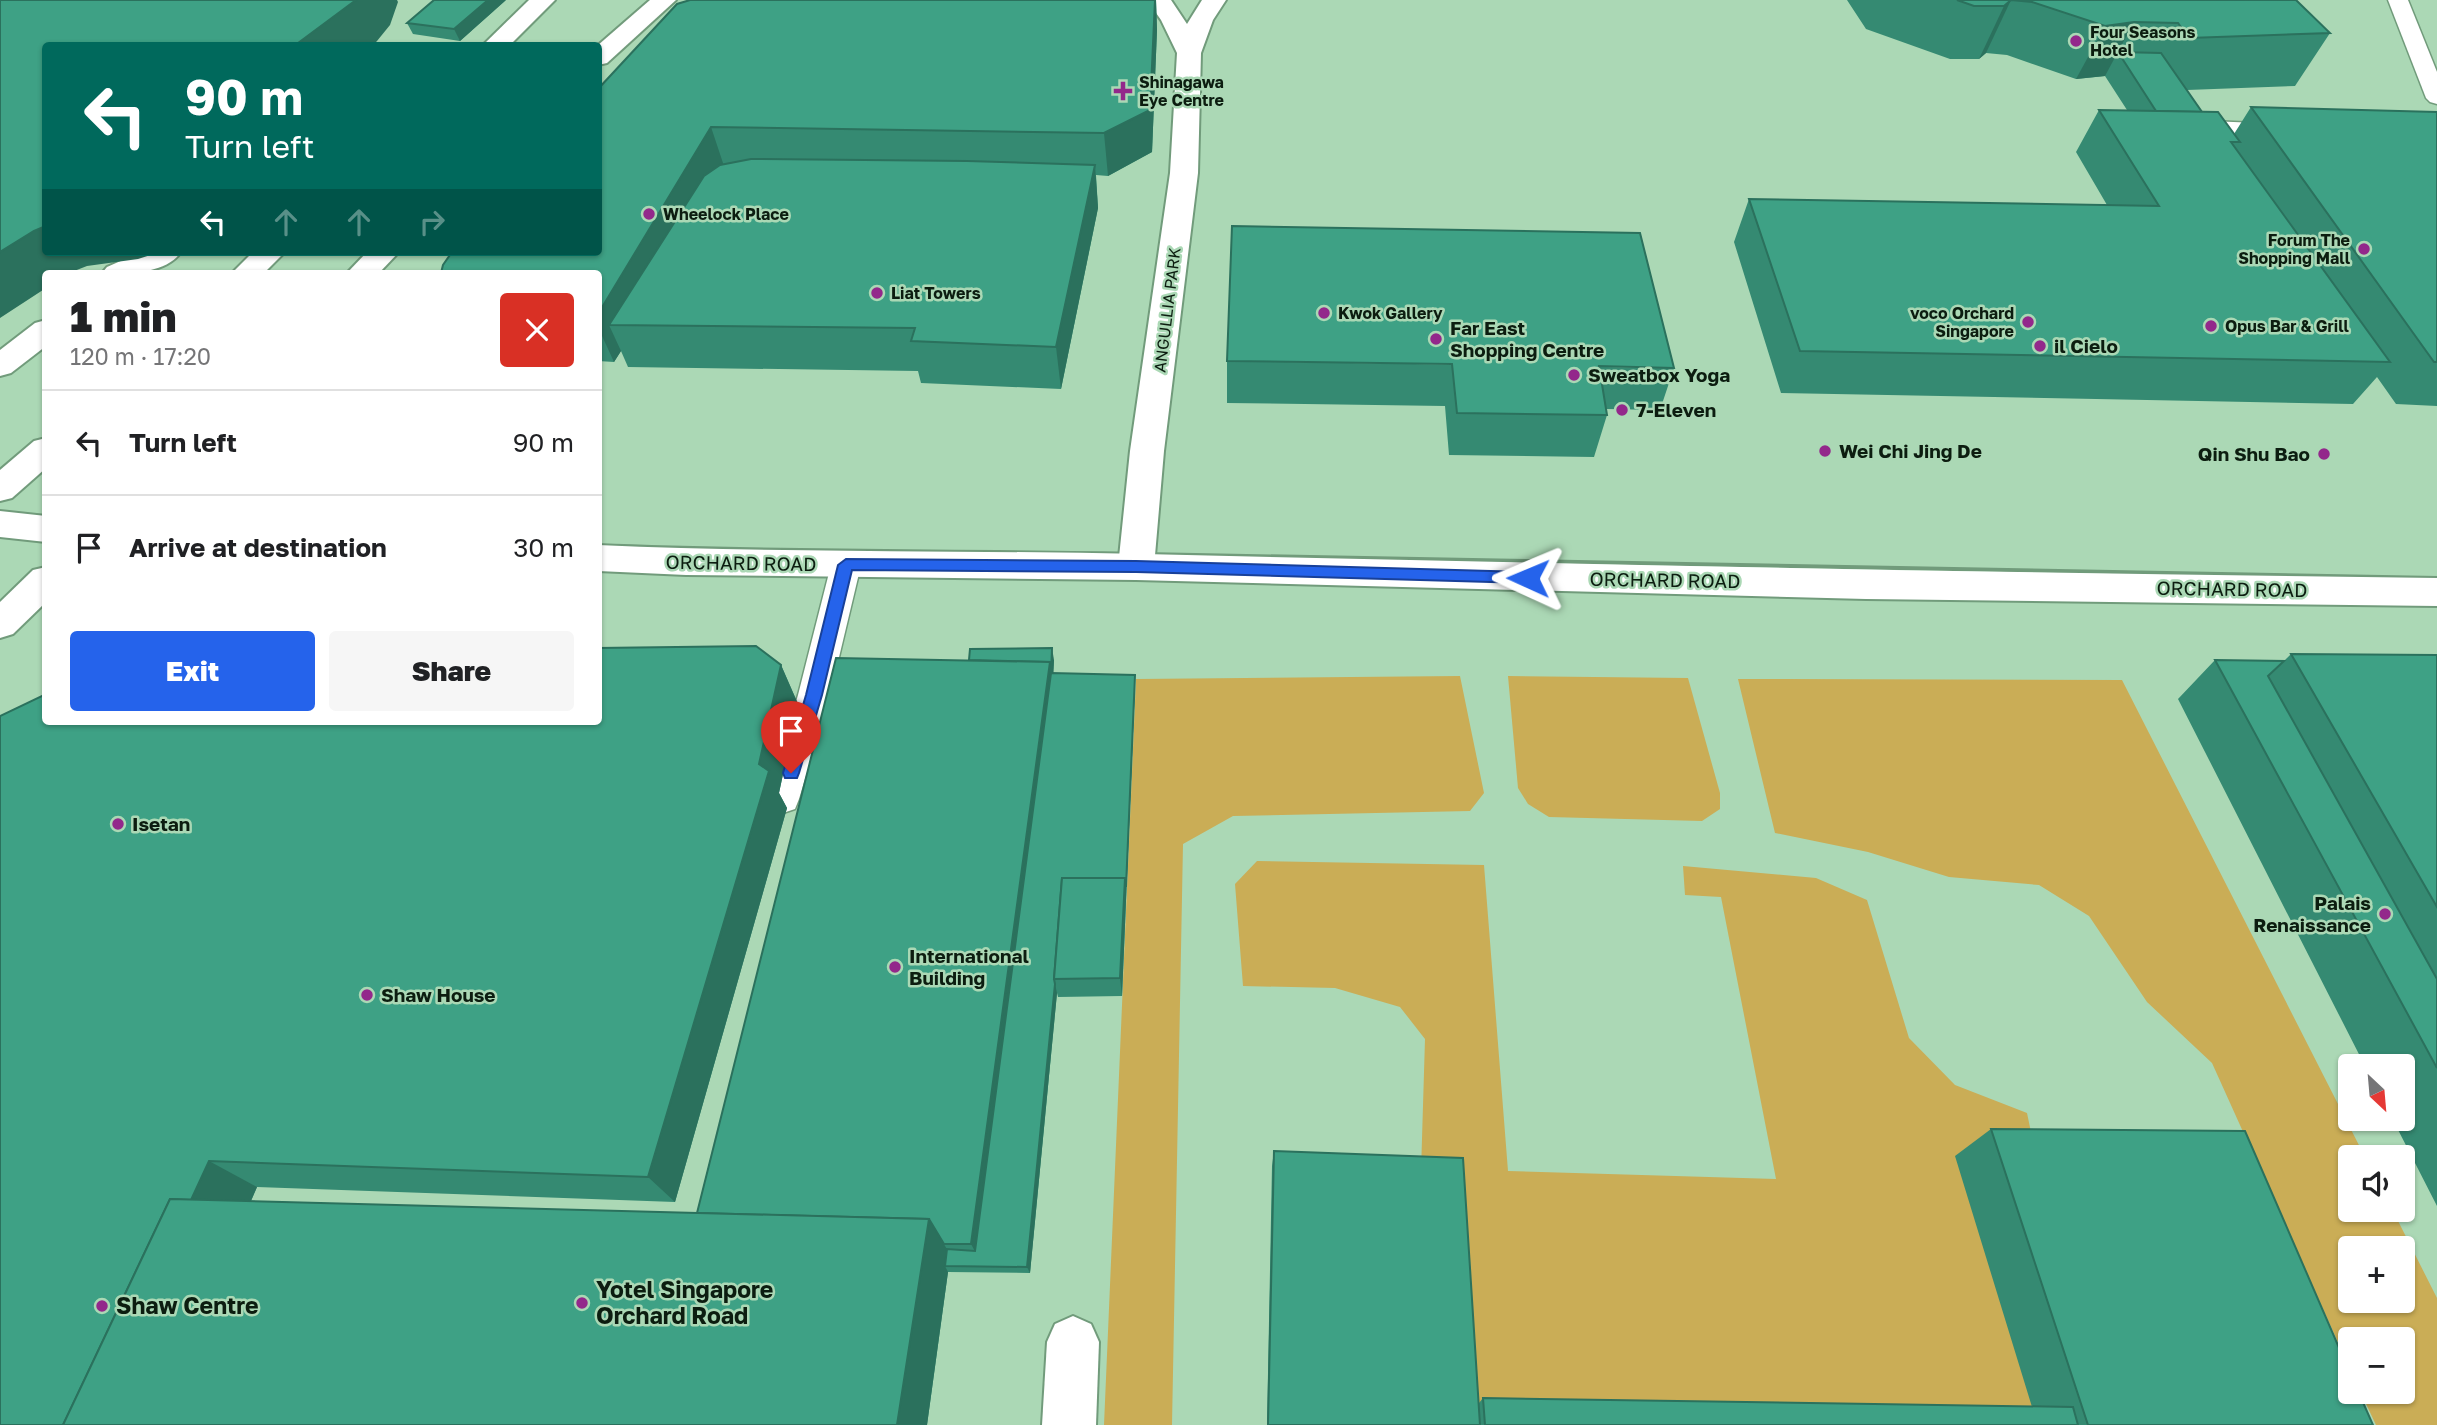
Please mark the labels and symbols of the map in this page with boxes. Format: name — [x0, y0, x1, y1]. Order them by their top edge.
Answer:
place label: Four Seasons Hotel — [2090, 22, 2195, 60]
marker: Four Seasons Hotel — [2068, 33, 2084, 49]
place label: Shinagawa Eye Centre — [1139, 72, 1224, 110]
marker: Shinagawa Eye Centre — [1113, 81, 1133, 101]
place label: Wheelock Place — [663, 204, 789, 224]
marker: Wheelock Place — [641, 206, 657, 222]
place label: Forum The Shopping Mall — [2238, 230, 2351, 268]
marker: Forum The Shopping Mall — [2356, 241, 2372, 257]
street label: ANGULLIA PARK — [1149, 246, 1185, 374]
place label: Liat Towers — [891, 283, 981, 303]
marker: Liat Towers — [869, 285, 885, 301]
place label: Kwok Gallery — [1338, 303, 1443, 323]
place label: voco Orchard Singapore — [1910, 303, 2014, 341]
marker: Kwok Gallery — [1316, 305, 1332, 321]
marker: voco Orchard Singapore — [2020, 314, 2036, 330]
place label: Far East Shopping Centre — [1450, 316, 1604, 361]
place label: Opus Bar & Grill — [2225, 316, 2350, 336]
marker: Opus Bar & Grill — [2203, 318, 2219, 334]
marker: Far East Shopping Centre — [1428, 331, 1444, 347]
place label: il Cielo — [2054, 334, 2118, 357]
marker: il Cielo — [2032, 338, 2048, 354]
place label: Sweatbox Yoga — [1588, 363, 1730, 386]
marker: Sweatbox Yoga — [1566, 367, 1582, 383]
place label: 7-Eleven — [1636, 398, 1716, 421]
marker: 7-Eleven — [1614, 402, 1630, 418]
place label: Wei Chi Jing De — [1839, 439, 1982, 462]
place label: Qin Shu Bao — [2198, 442, 2310, 465]
marker: Wei Chi Jing De — [1817, 443, 1833, 459]
marker: Qin Shu Bao — [2316, 446, 2332, 462]
position arrow — [1491, 541, 1565, 615]
street label: ORCHARD ROAD — [665, 550, 817, 575]
street label: ORCHARD ROAD — [1589, 567, 1741, 592]
street label: ORCHARD ROAD — [2156, 576, 2308, 601]
pin — [761, 701, 821, 773]
place label: Isetan — [132, 812, 190, 835]
marker: Isetan — [110, 816, 126, 832]
place label: Palais Renaissance — [2253, 891, 2371, 936]
marker: Palais Renaissance — [2377, 906, 2393, 922]
place label: International Building — [909, 944, 1029, 989]
marker: International Building — [887, 959, 903, 975]
place label: Shaw House — [381, 983, 496, 1006]
marker: Shaw House — [359, 987, 375, 1003]
north arrow — [2338, 1054, 2415, 1130]
place label: Yotel Singapore Orchard Road — [596, 1275, 773, 1329]
place label: Shaw Centre — [116, 1291, 259, 1319]
marker: Yotel Singapore Orchard Road — [574, 1295, 590, 1311]
marker: Shaw Centre — [94, 1298, 110, 1314]

